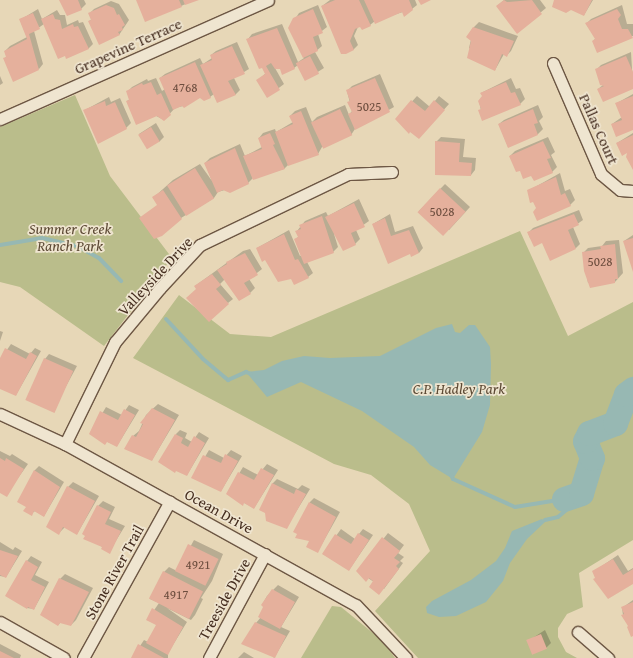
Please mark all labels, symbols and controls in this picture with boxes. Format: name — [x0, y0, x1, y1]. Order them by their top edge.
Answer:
street label: Grapevine Terrace — [72, 14, 184, 78]
house number: 4768 — [172, 80, 198, 96]
street label: Pallas Court — [575, 91, 623, 167]
house number: 5025 — [356, 99, 382, 115]
house number: 5028 — [429, 204, 455, 220]
park label: Summer Creek Ranch Park — [29, 219, 111, 254]
street label: Valleyside Drive — [114, 233, 196, 319]
house number: 5028 — [587, 254, 613, 270]
park label: C.P. Hadley Park — [413, 380, 505, 398]
street label: Ocean Drive — [182, 485, 256, 537]
street label: Stone River Trail — [81, 522, 147, 622]
street label: Treeside Drive — [194, 555, 254, 643]
house number: 4921 — [185, 557, 211, 573]
house number: 4917 — [163, 587, 189, 603]

